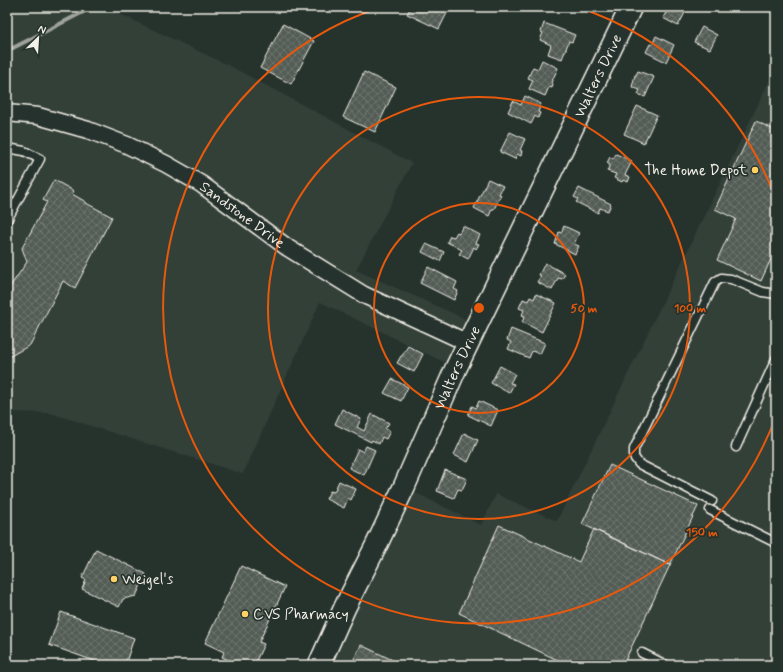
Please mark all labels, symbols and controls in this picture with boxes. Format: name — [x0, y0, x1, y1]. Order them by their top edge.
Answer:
north arrow — [18, 18, 58, 58]
text: N — [36, 22, 48, 38]
street label: Walters Drive — [570, 31, 627, 121]
place label: The Home Depot — [644, 161, 747, 181]
marker: The Home Depot — [750, 165, 760, 175]
street label: Sandstone Drive — [195, 177, 289, 253]
centre of rings — [472, 301, 486, 315]
text: 50 m — [571, 301, 598, 317]
text: 100 m — [674, 301, 707, 317]
street label: Walters Drive — [430, 323, 486, 413]
text: 150 m — [686, 525, 718, 541]
place label: Weigel's — [122, 570, 174, 590]
marker: Weigel's — [109, 574, 119, 584]
place label: CVS Pharmacy — [253, 605, 349, 625]
marker: CVS Pharmacy — [240, 609, 250, 619]

